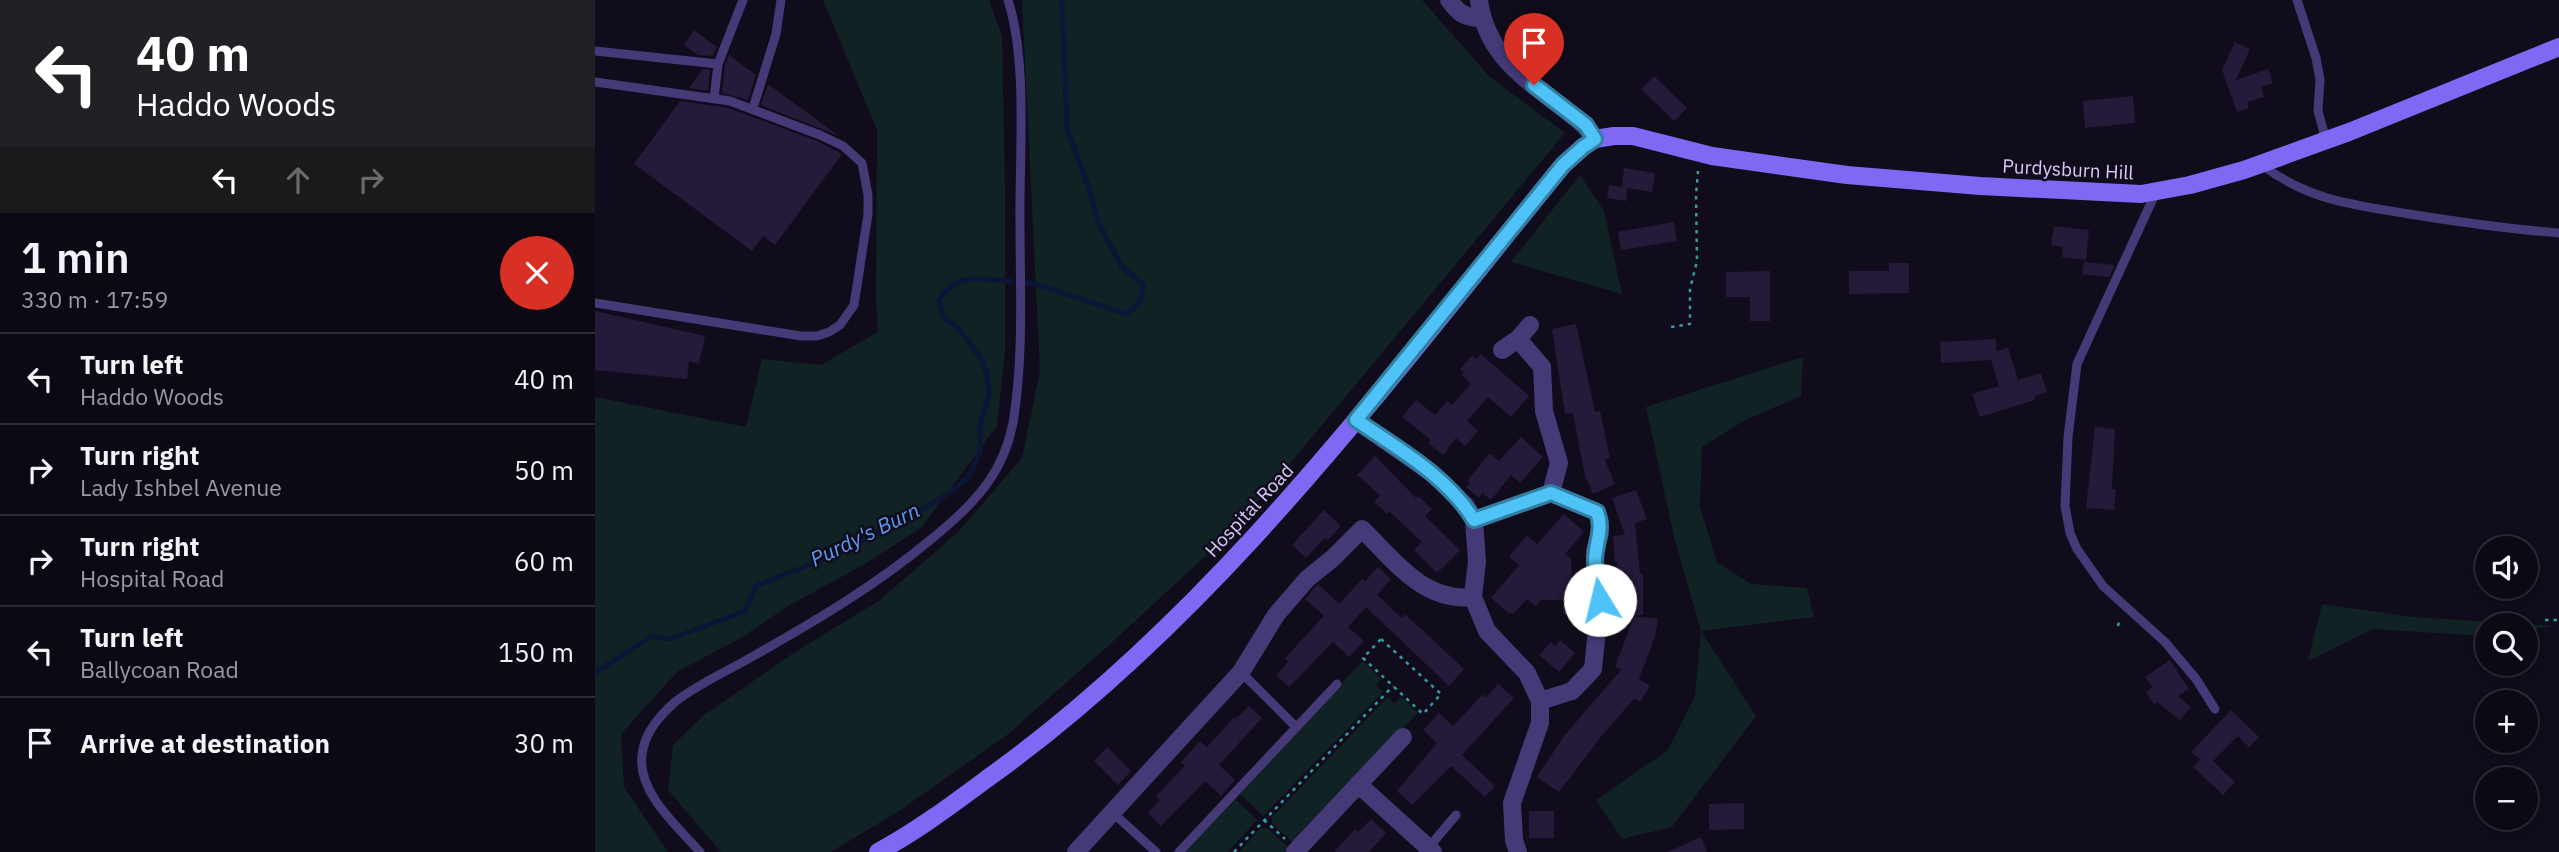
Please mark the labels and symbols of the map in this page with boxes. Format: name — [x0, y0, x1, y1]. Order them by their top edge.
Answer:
pin — [1504, 13, 1564, 85]
street label: Purdysburn Hill — [2002, 154, 2134, 184]
street label: Hospital Road — [1200, 458, 1298, 562]
water label: Purdy's Burn — [805, 496, 924, 573]
position arrow — [1563, 563, 1637, 637]

